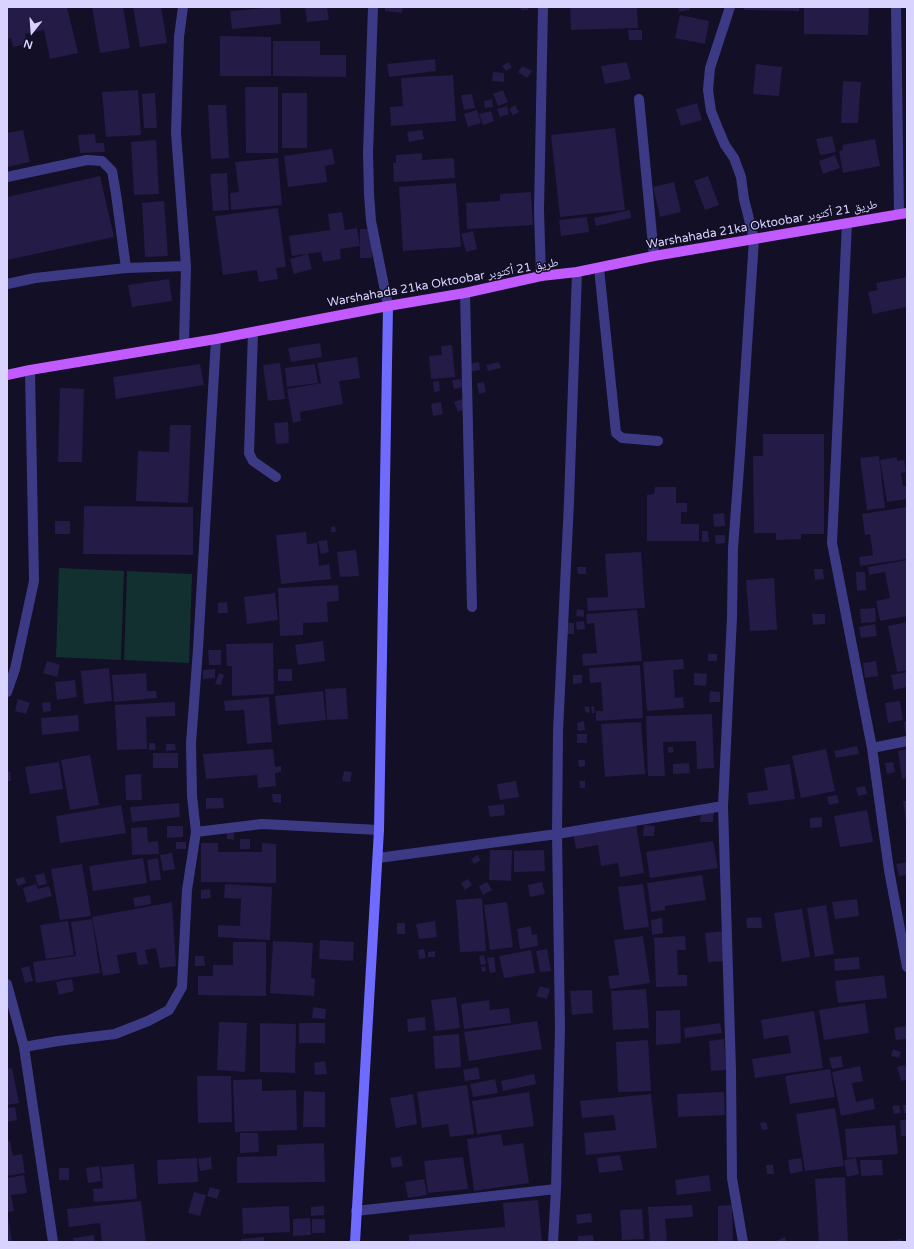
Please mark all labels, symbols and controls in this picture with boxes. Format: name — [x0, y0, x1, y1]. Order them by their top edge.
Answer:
north arrow — [12, 12, 52, 52]
text: N — [22, 36, 34, 51]
street label: Warshahada 21ka Oktoobar طريق 21 أكتوبر — [645, 198, 879, 252]
street label: Warshahada 21ka Oktoobar طريق 21 أكتوبر — [326, 256, 560, 310]

